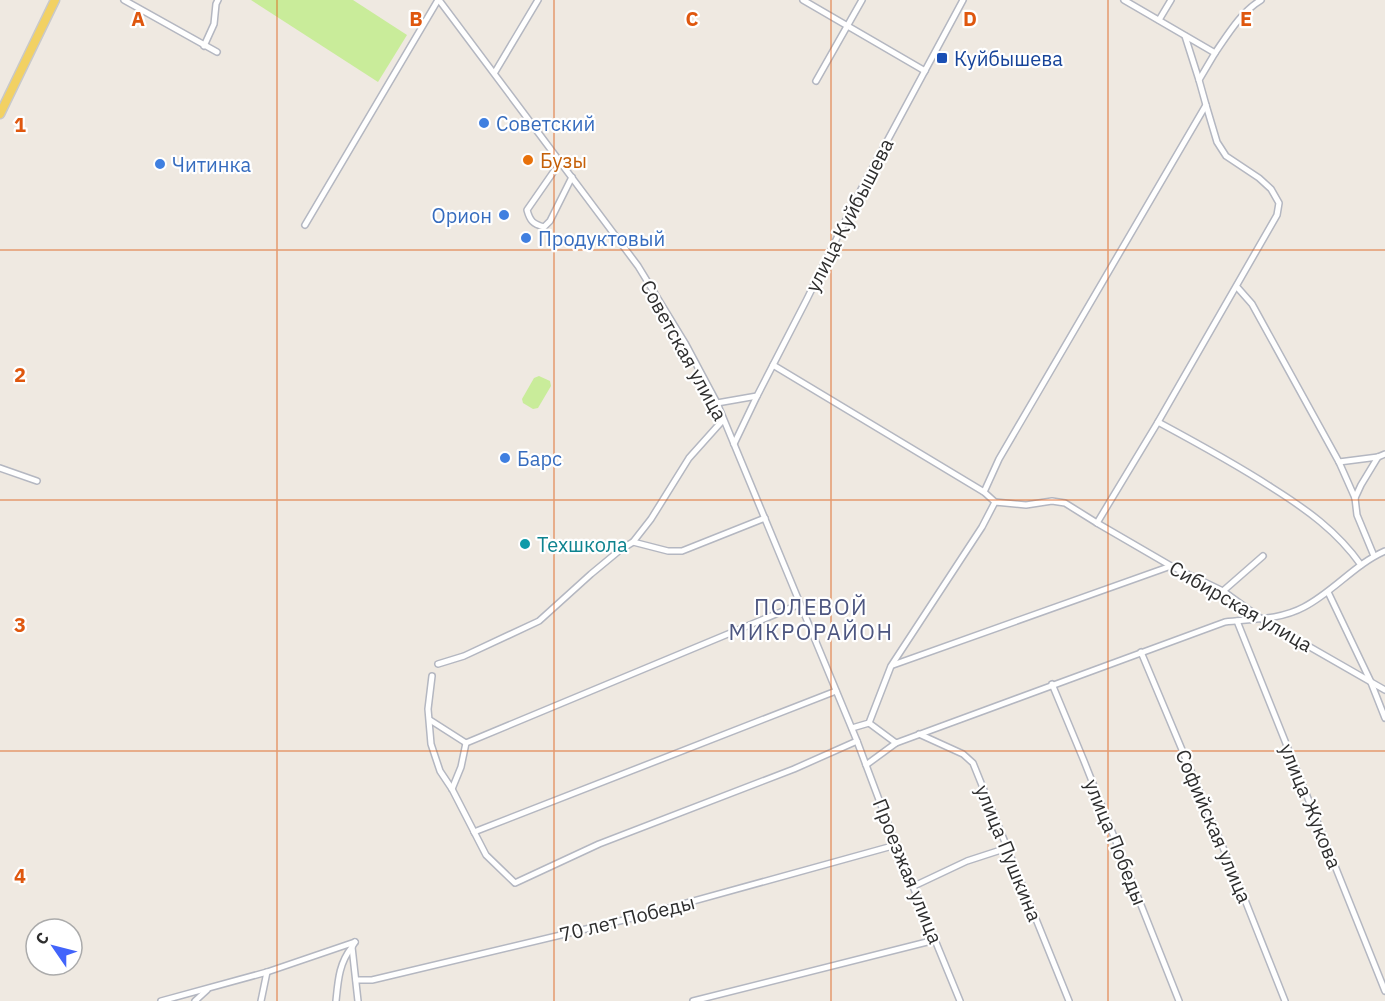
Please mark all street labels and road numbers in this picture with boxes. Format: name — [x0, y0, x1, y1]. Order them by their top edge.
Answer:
street label: улица Куйбышева — [799, 133, 900, 296]
street label: Советская улица — [634, 275, 734, 425]
street label: Сибирская улица — [1164, 554, 1318, 658]
street label: улица Жукова — [1274, 739, 1349, 873]
street label: Софийская улица — [1169, 745, 1259, 907]
street label: улица Победы — [1078, 775, 1154, 909]
street label: улица Пушкина — [969, 781, 1049, 926]
street label: Проезжая улица — [867, 794, 950, 948]
street label: 70 лет Победы — [556, 888, 698, 948]

